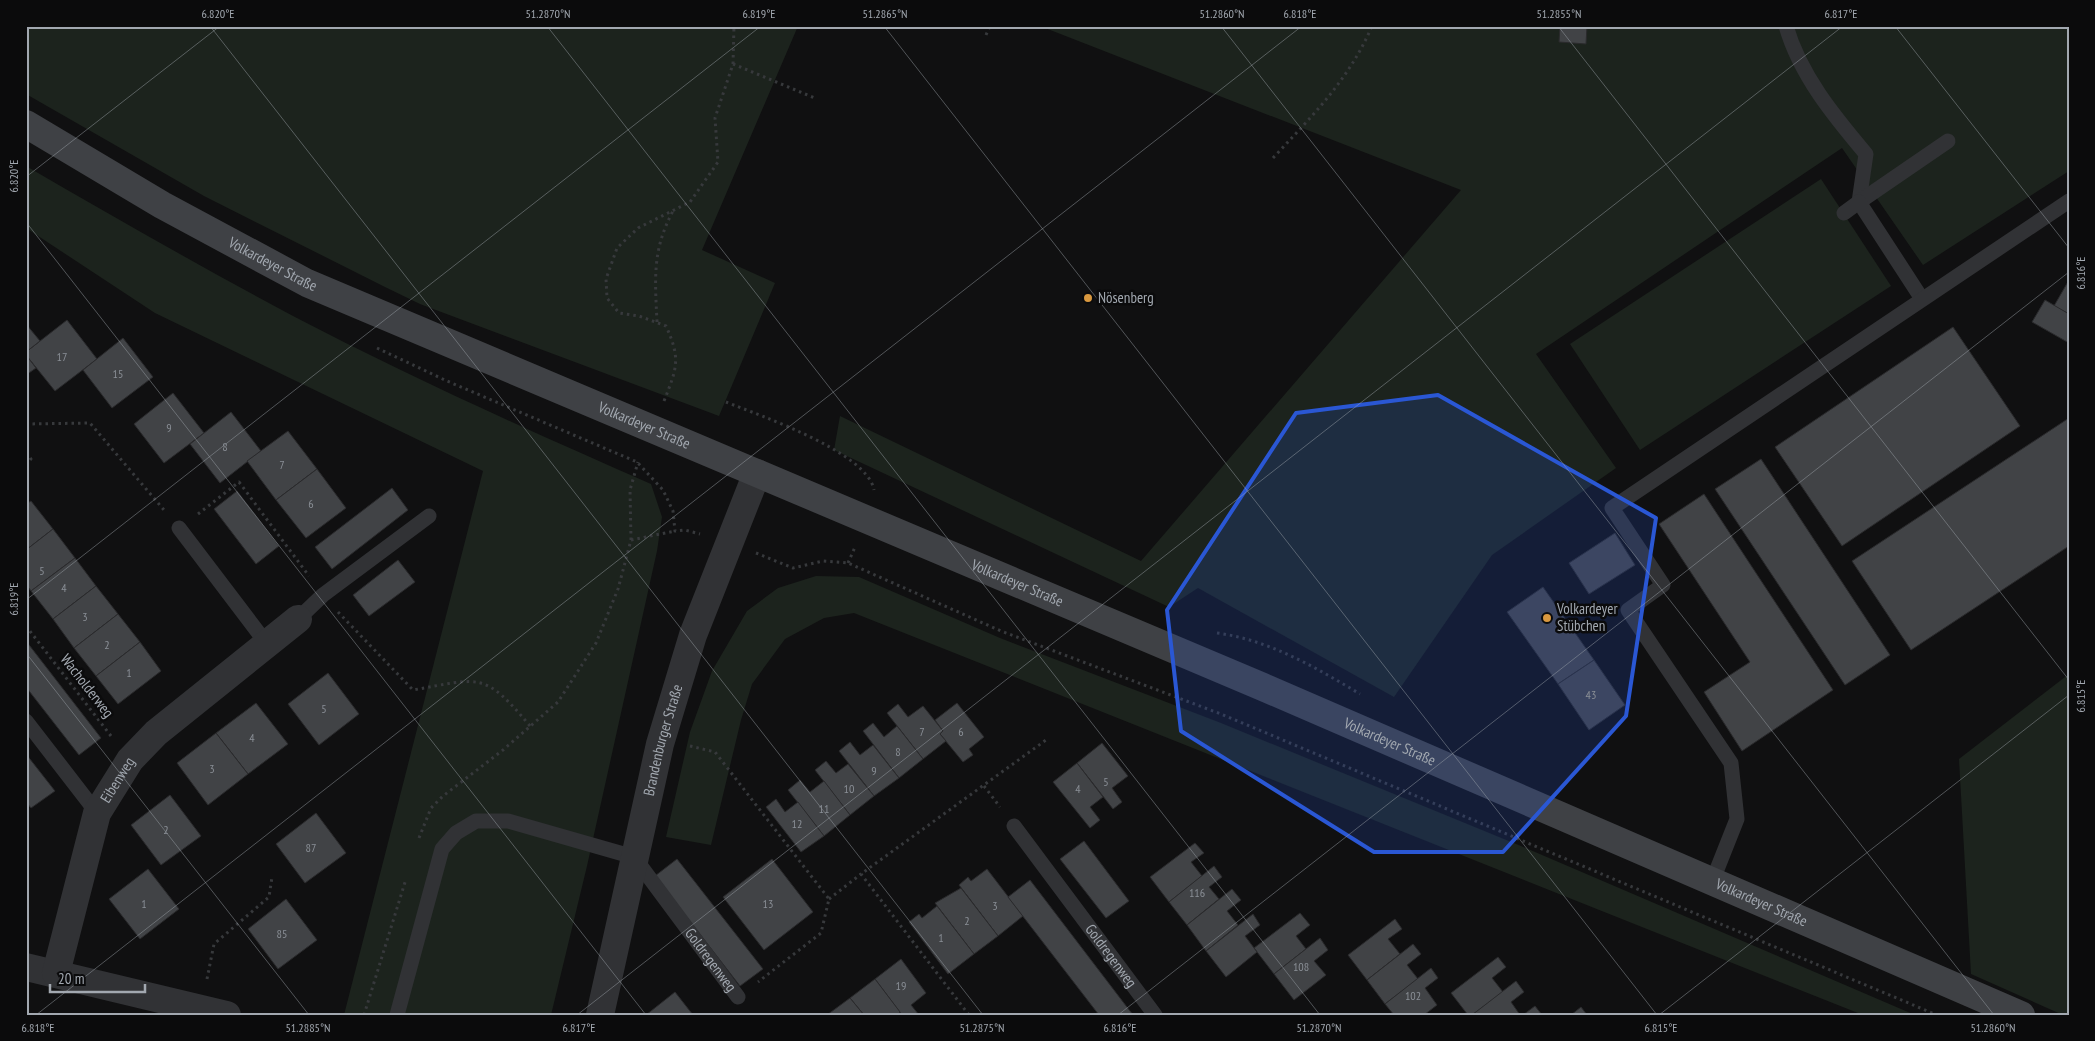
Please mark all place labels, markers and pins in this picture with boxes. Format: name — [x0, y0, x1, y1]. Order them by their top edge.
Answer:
place label: Nösenberg — [1098, 288, 1154, 307]
marker: Nösenberg — [1082, 292, 1094, 304]
place label: Volkardeyer Stübchen — [1556, 599, 1618, 635]
marker: Volkardeyer Stübchen — [1541, 612, 1553, 624]

